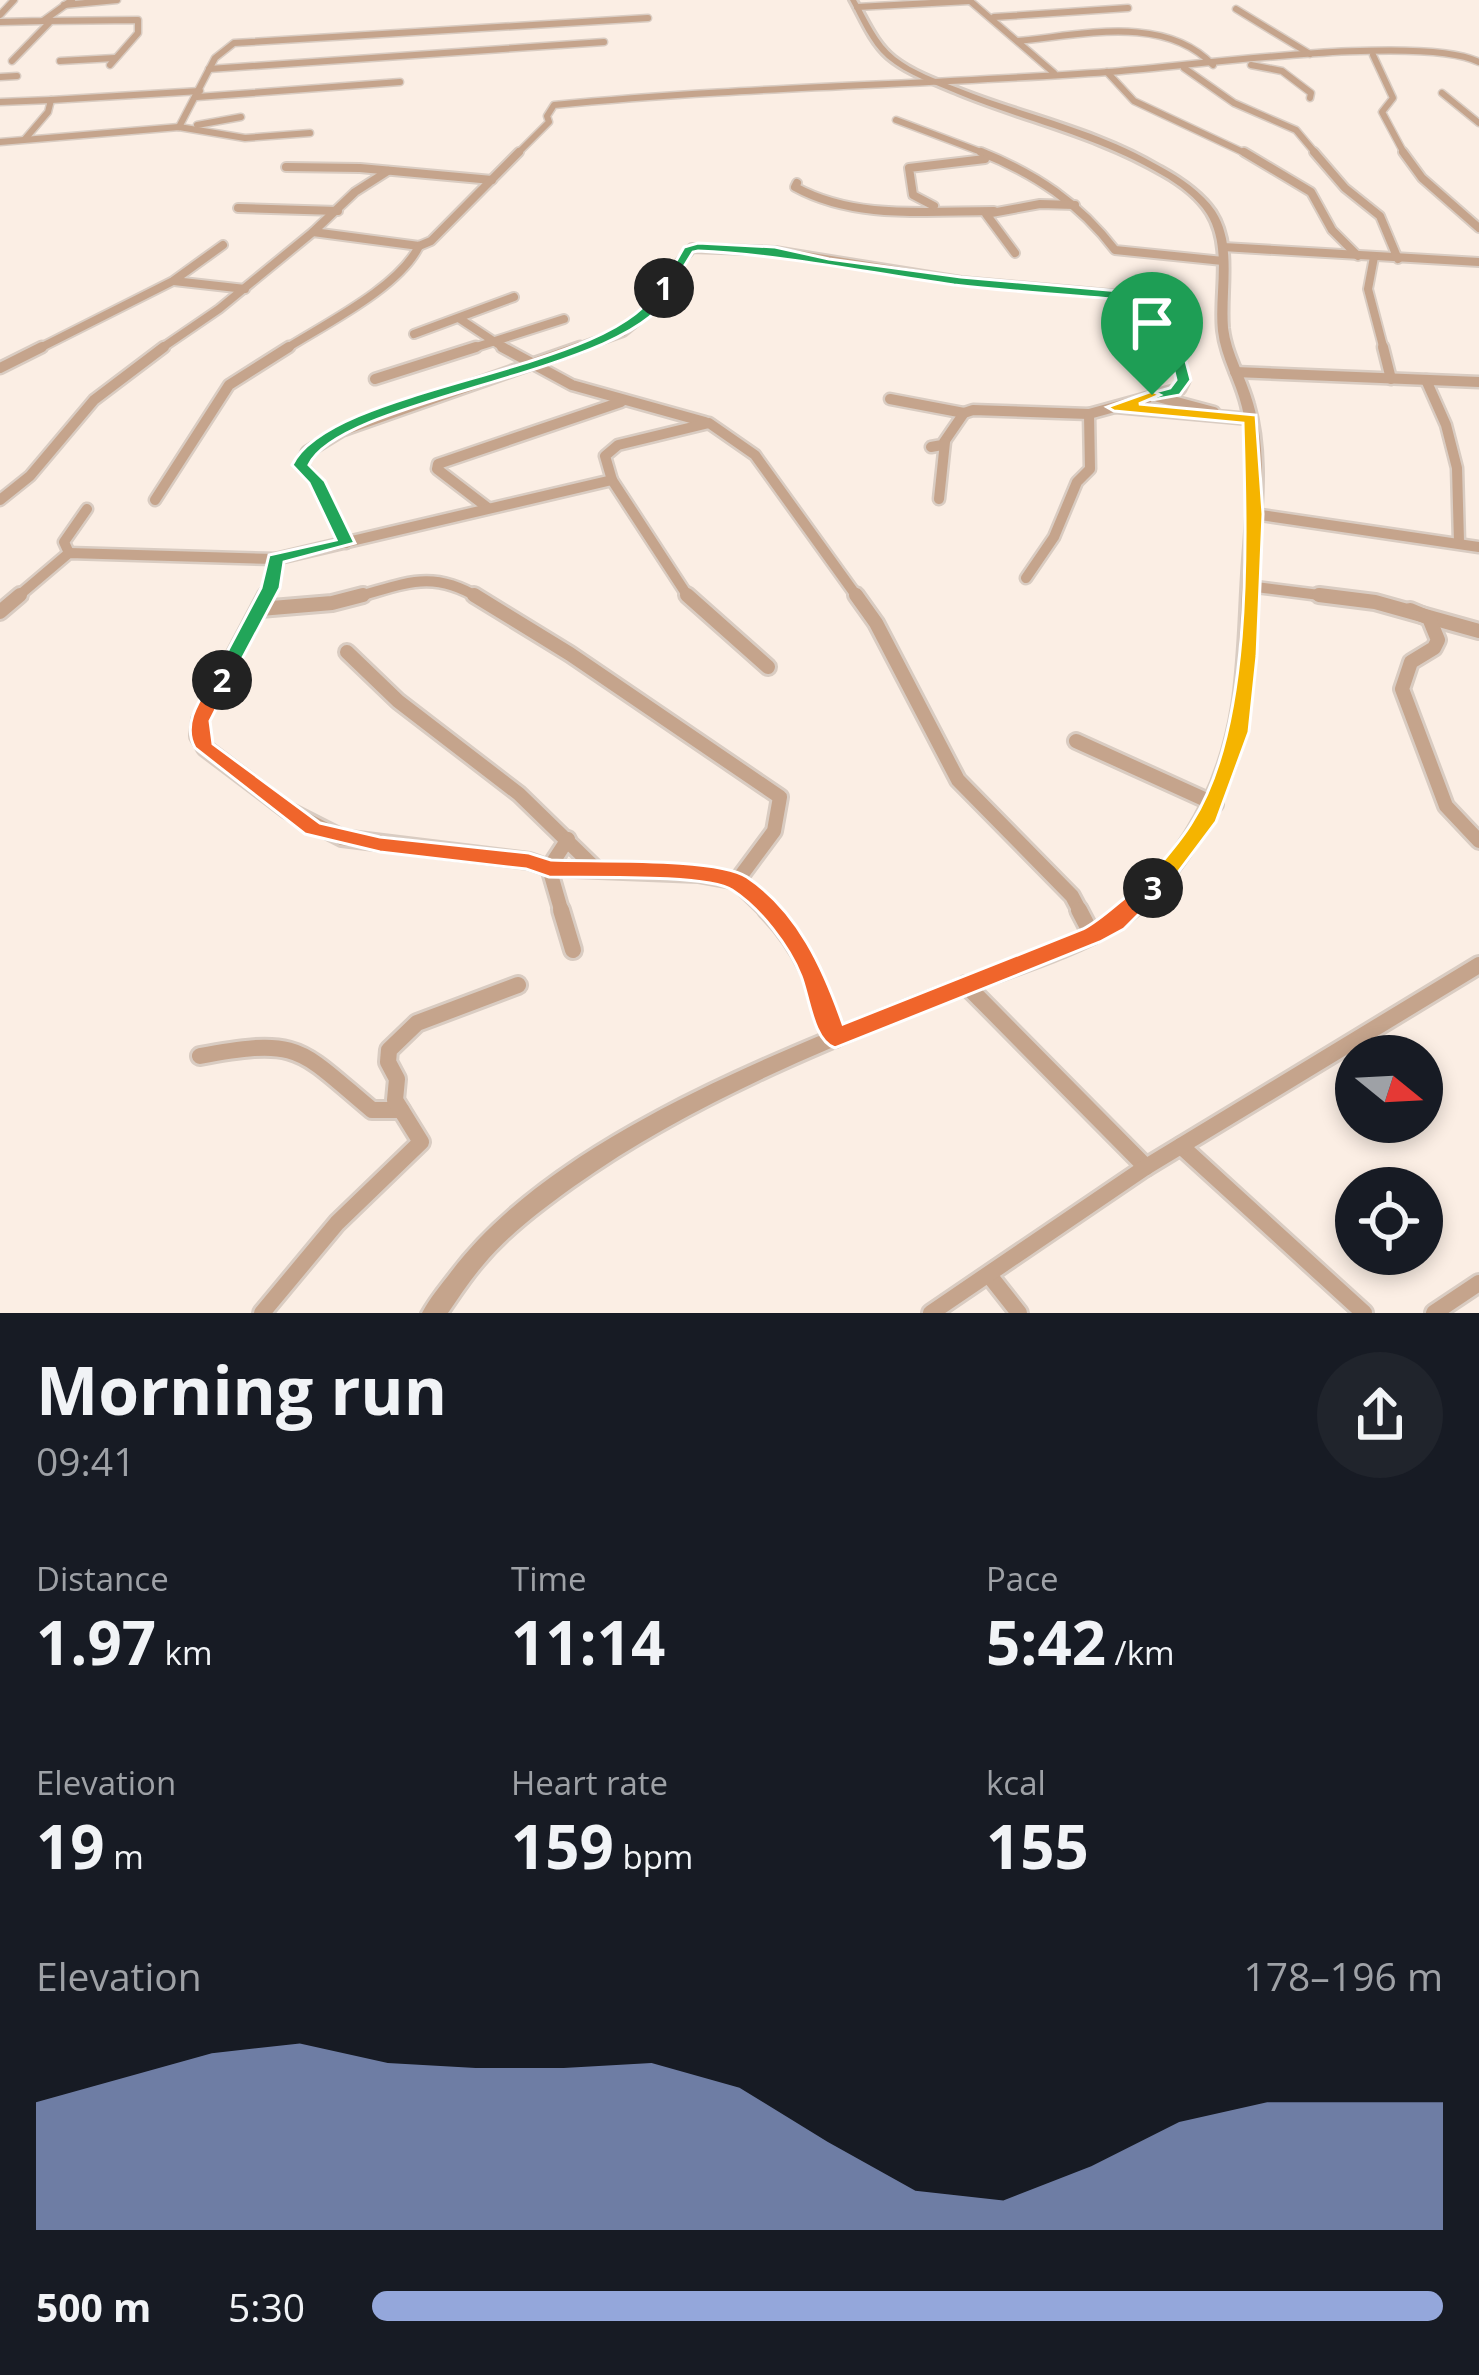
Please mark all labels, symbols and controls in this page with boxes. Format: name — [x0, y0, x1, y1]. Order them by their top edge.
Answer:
pin: 1 — [634, 258, 694, 318]
text: 1 — [655, 265, 673, 310]
pin — [1101, 272, 1203, 395]
icon: arrive — [1119, 290, 1185, 356]
pin: 2 — [192, 650, 252, 710]
text: 2 — [213, 657, 231, 702]
pin: 3 — [1123, 858, 1183, 918]
text: 3 — [1144, 865, 1162, 910]
north arrow — [1335, 1035, 1443, 1143]
map controls — [1335, 1035, 1443, 1275]
button: locate — [1335, 1167, 1443, 1275]
text: Morning run — [36, 1344, 447, 1434]
button: share — [1317, 1352, 1443, 1478]
text: 09:41 — [36, 1434, 135, 1487]
text: Distance — [36, 1556, 169, 1601]
text: Time — [511, 1556, 587, 1601]
text: Pace — [986, 1556, 1059, 1601]
text: 1.97 — [36, 1601, 156, 1683]
text: 11:14 — [511, 1601, 665, 1683]
text: 5:42 — [986, 1601, 1106, 1683]
text: km — [156, 1630, 213, 1675]
text: /km — [1106, 1630, 1175, 1675]
text: Elevation — [36, 1760, 176, 1805]
text: Heart rate — [511, 1760, 668, 1805]
text: kcal — [986, 1760, 1046, 1805]
text: 19 — [36, 1805, 105, 1887]
text: 159 — [511, 1805, 614, 1887]
text: 155 — [986, 1805, 1089, 1887]
text: m — [105, 1834, 144, 1879]
text: bpm — [614, 1834, 693, 1879]
text: Elevation — [36, 1949, 202, 2002]
text: 178–196 m — [1243, 1949, 1443, 2002]
text: 500 m — [36, 2280, 151, 2333]
text: 5:30 — [228, 2280, 305, 2333]

